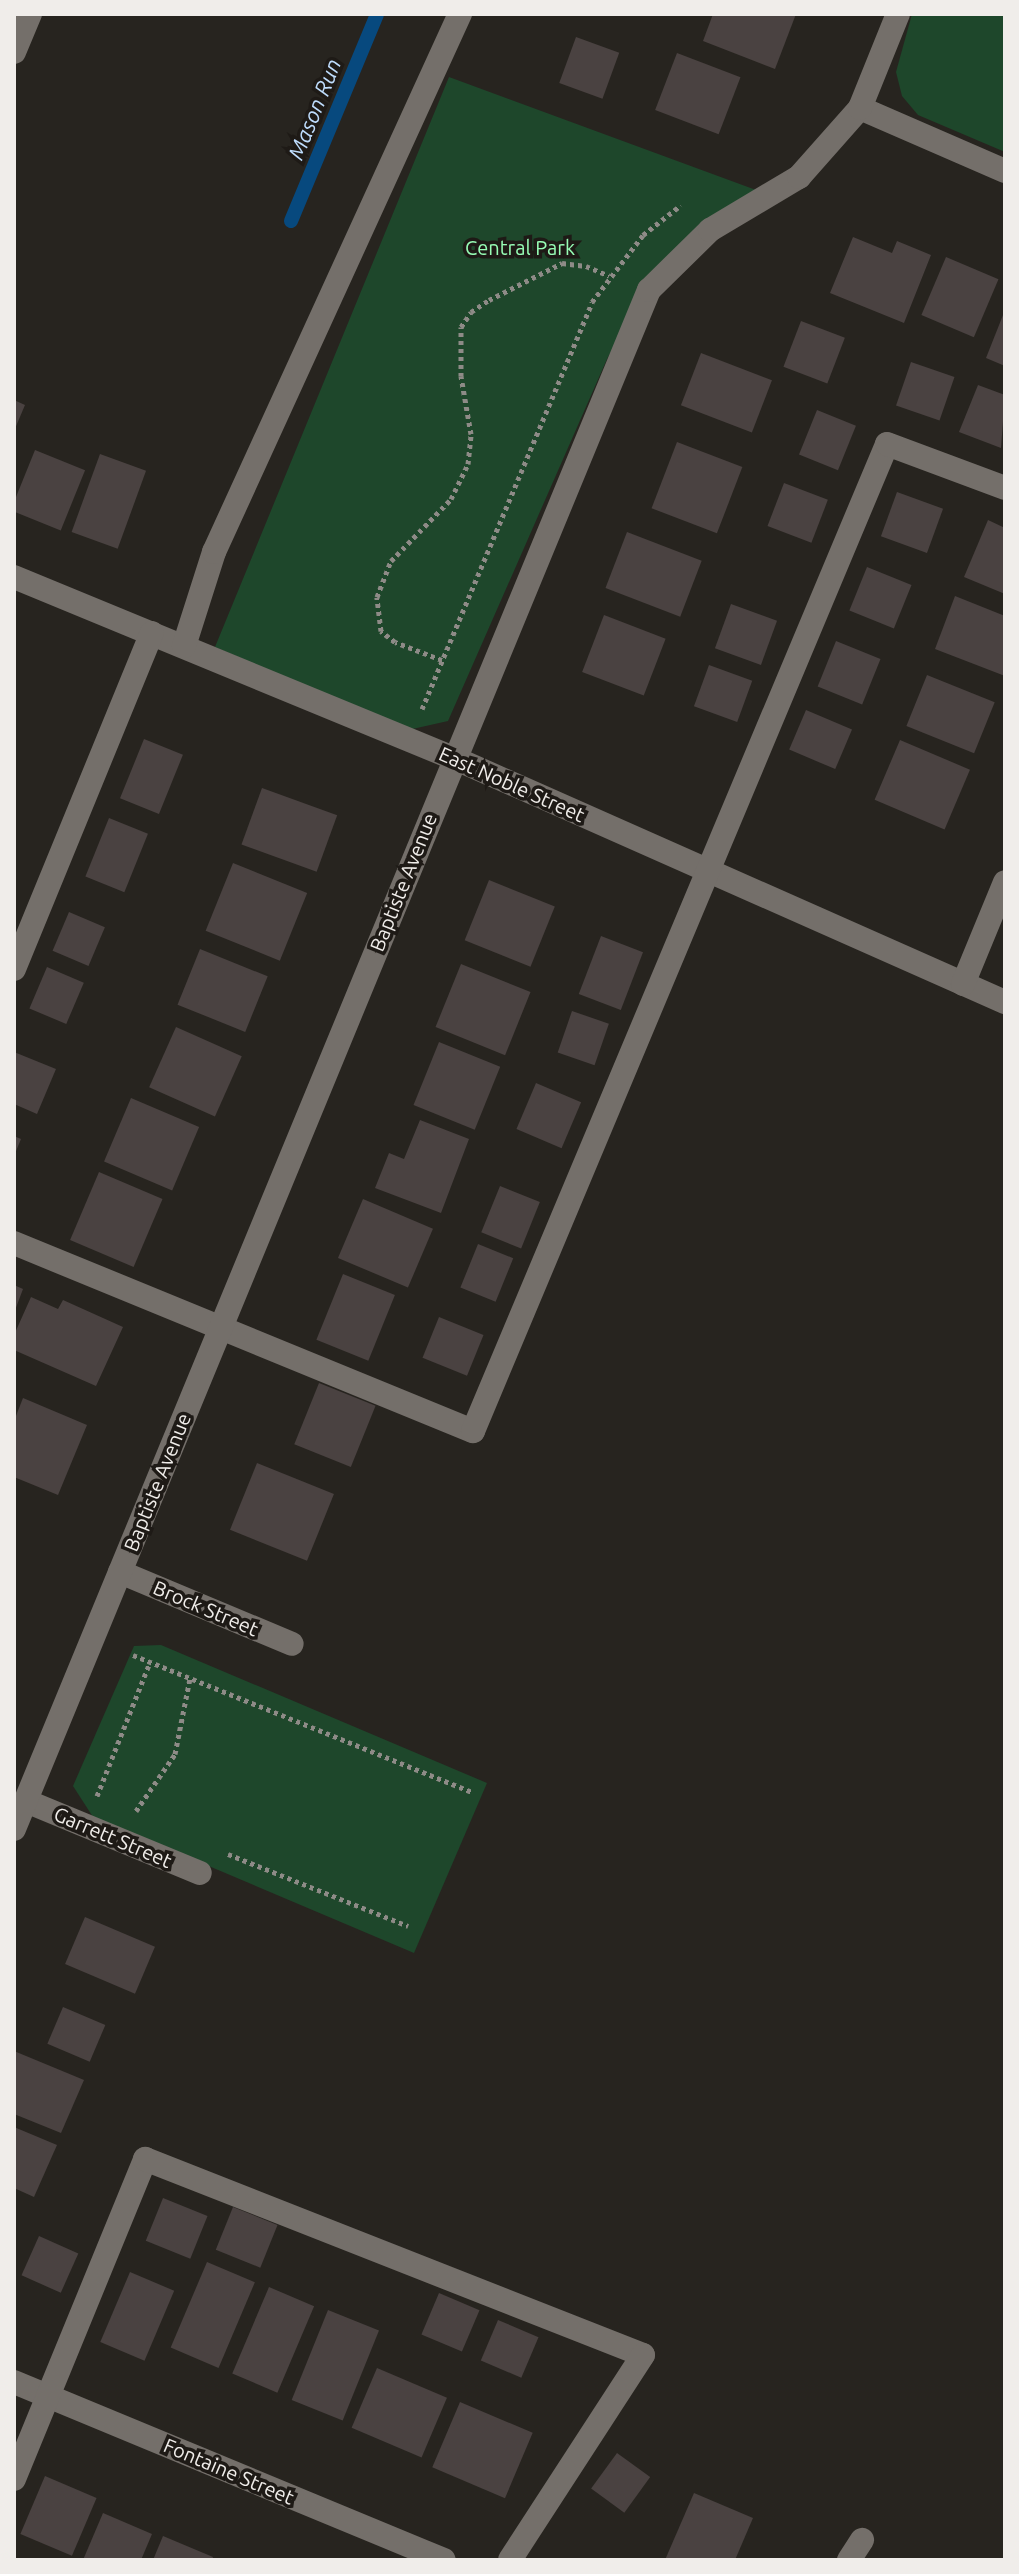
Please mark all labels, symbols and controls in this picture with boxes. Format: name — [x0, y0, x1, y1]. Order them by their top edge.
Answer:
water label: Mason Run — [282, 55, 346, 163]
park label: Central Park — [465, 235, 575, 259]
street label: East Noble Street — [435, 741, 589, 827]
street label: Baptiste Avenue — [364, 809, 442, 955]
street label: Baptiste Avenue — [118, 1409, 196, 1555]
street label: Brock Street — [150, 1575, 262, 1641]
street label: Garrett Street — [50, 1801, 176, 1873]
street label: Fontaine Street — [160, 2433, 298, 2509]

